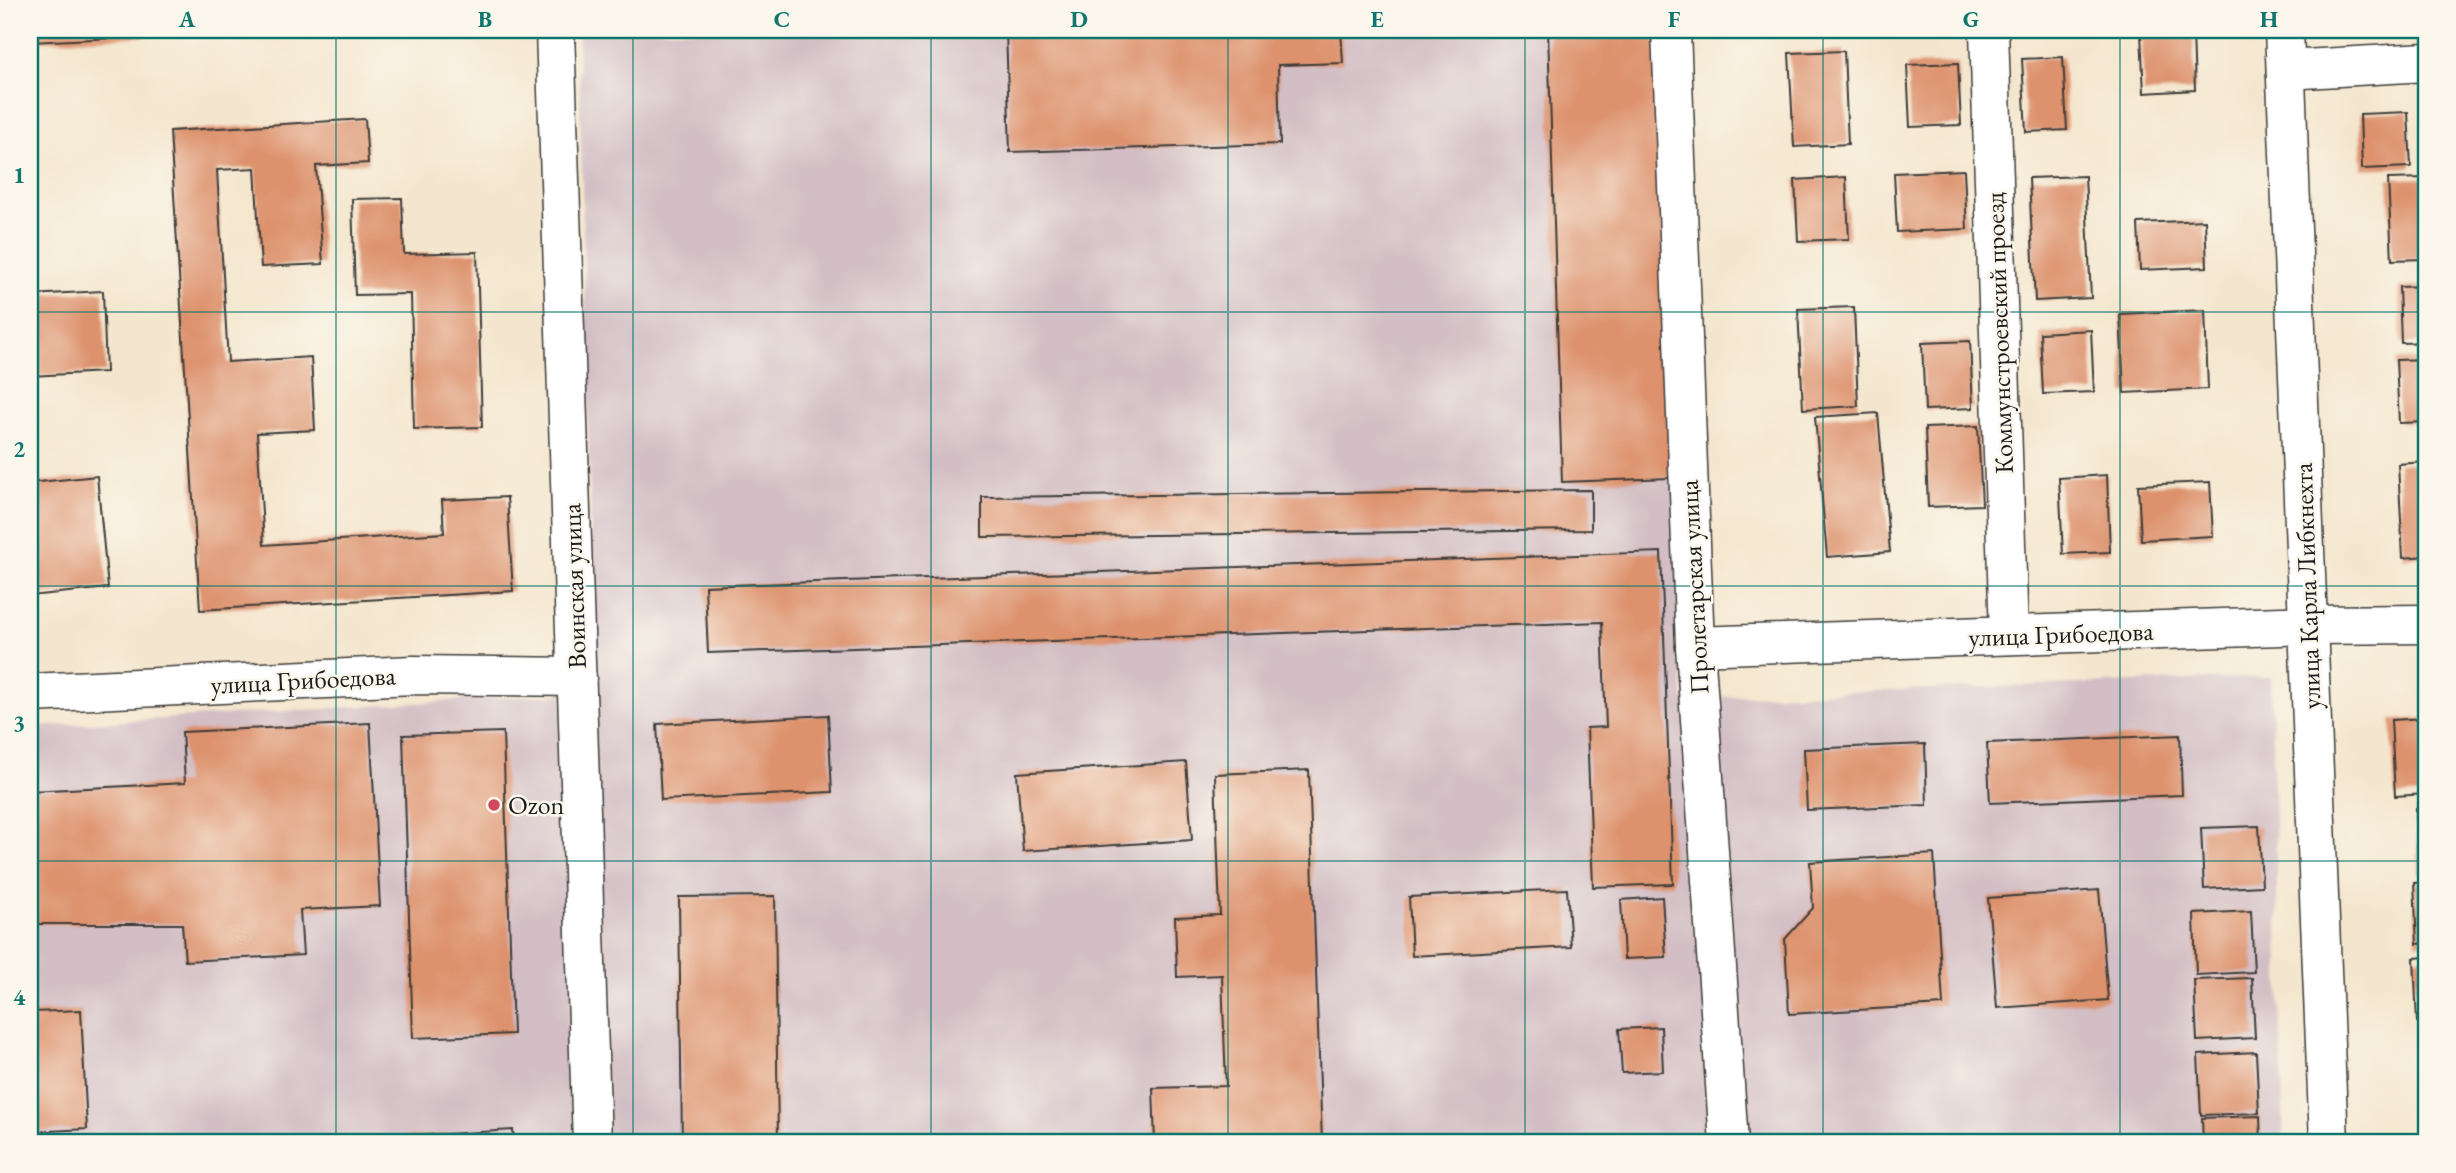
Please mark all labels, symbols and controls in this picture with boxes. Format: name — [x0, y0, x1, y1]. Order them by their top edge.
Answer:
text: A — [178, 4, 196, 34]
text: B — [478, 4, 492, 34]
text: C — [774, 4, 790, 34]
text: D — [1070, 4, 1088, 34]
text: E — [1370, 4, 1384, 34]
text: F — [1668, 4, 1681, 34]
text: G — [1963, 4, 1979, 34]
text: H — [2260, 4, 2278, 34]
text: 1 — [13, 160, 25, 190]
street label: Коммунстроевский проезд — [1977, 191, 2021, 474]
text: 2 — [13, 434, 25, 464]
street label: улица Карла Либкнехта — [2286, 461, 2328, 710]
street label: Пролетарская улица — [1671, 478, 1717, 695]
street label: Воинская улица — [554, 502, 594, 669]
street label: улица Грибоедова — [1968, 614, 2155, 654]
street label: улица Грибоедова — [210, 658, 397, 702]
text: 3 — [13, 708, 25, 738]
place label: Ozon — [508, 788, 565, 822]
marker: Ozon — [486, 797, 502, 813]
text: 4 — [13, 982, 26, 1012]

